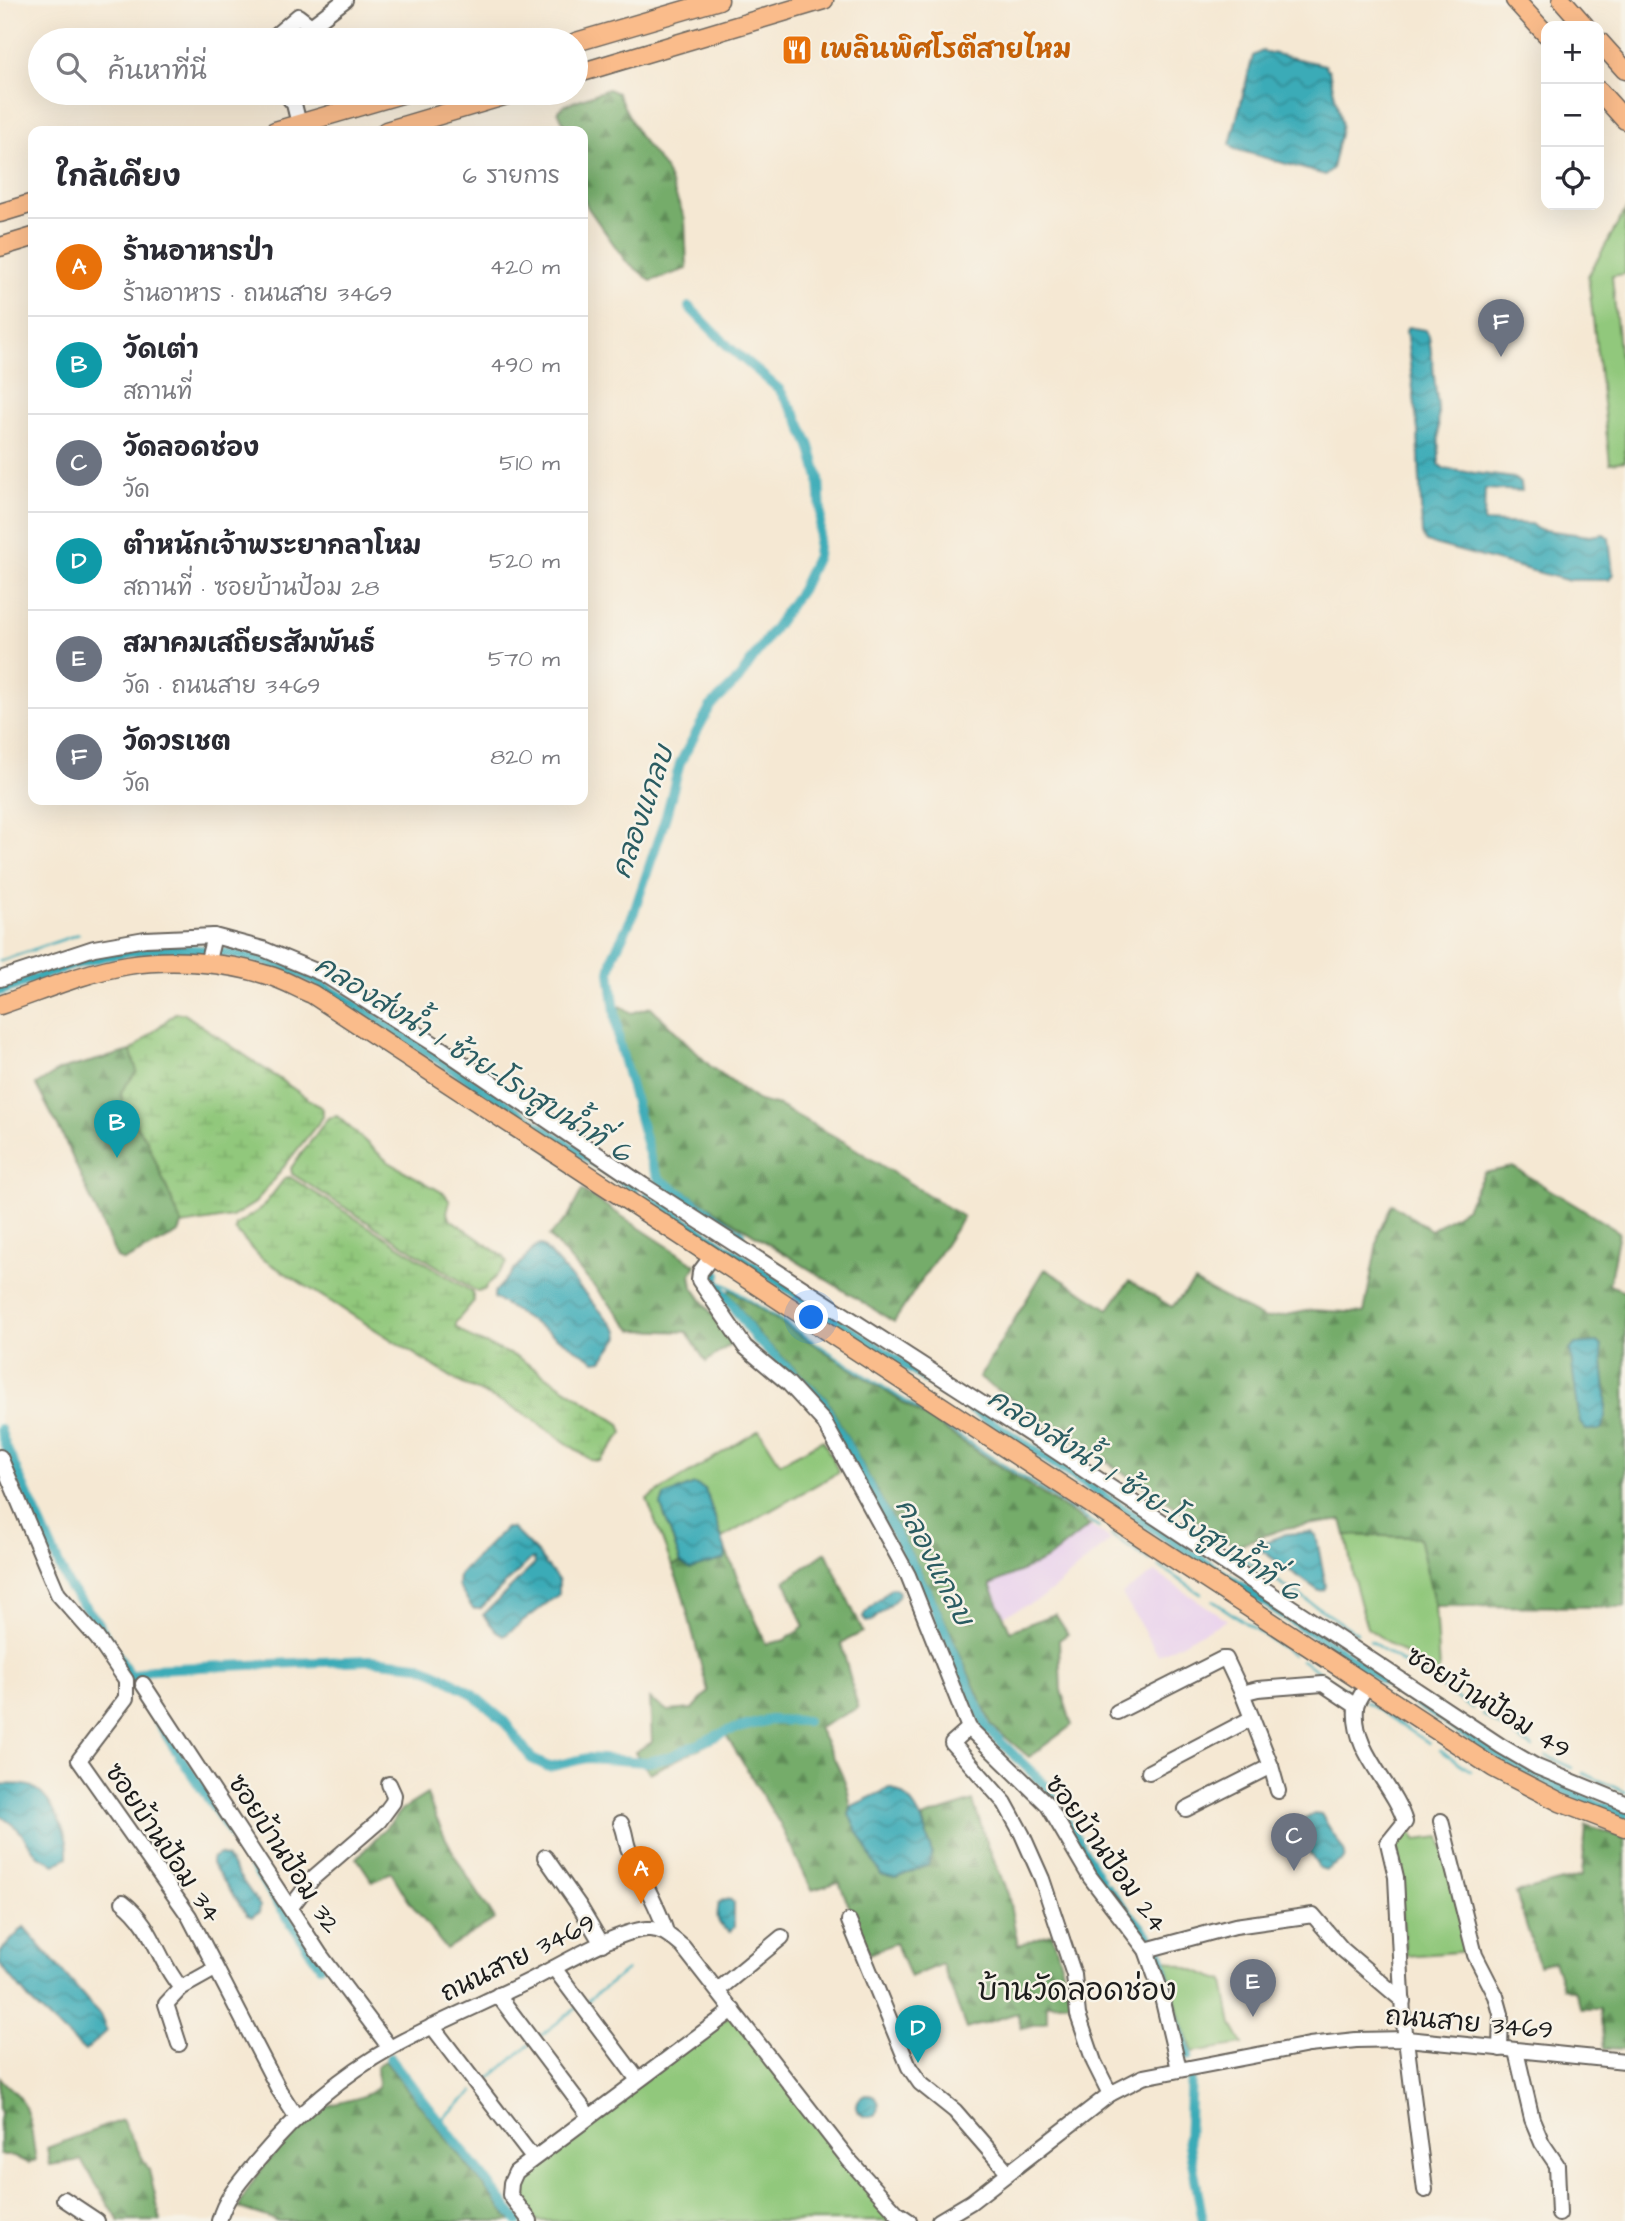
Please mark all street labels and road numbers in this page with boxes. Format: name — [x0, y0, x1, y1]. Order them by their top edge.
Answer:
street label: ซอยบ้านป้อม 49 — [1399, 1638, 1577, 1768]
street label: ซอยบ้านป้อม 34 — [96, 1756, 230, 1930]
street label: ซอยบ้านป้อม 32 — [219, 1767, 349, 1941]
street label: ซอยบ้านป้อม 24 — [1036, 1768, 1176, 1941]
street label: ถนนสาย 3469 — [434, 1905, 602, 2011]
street label: ถนนสาย 3469 — [1384, 1998, 1554, 2048]

